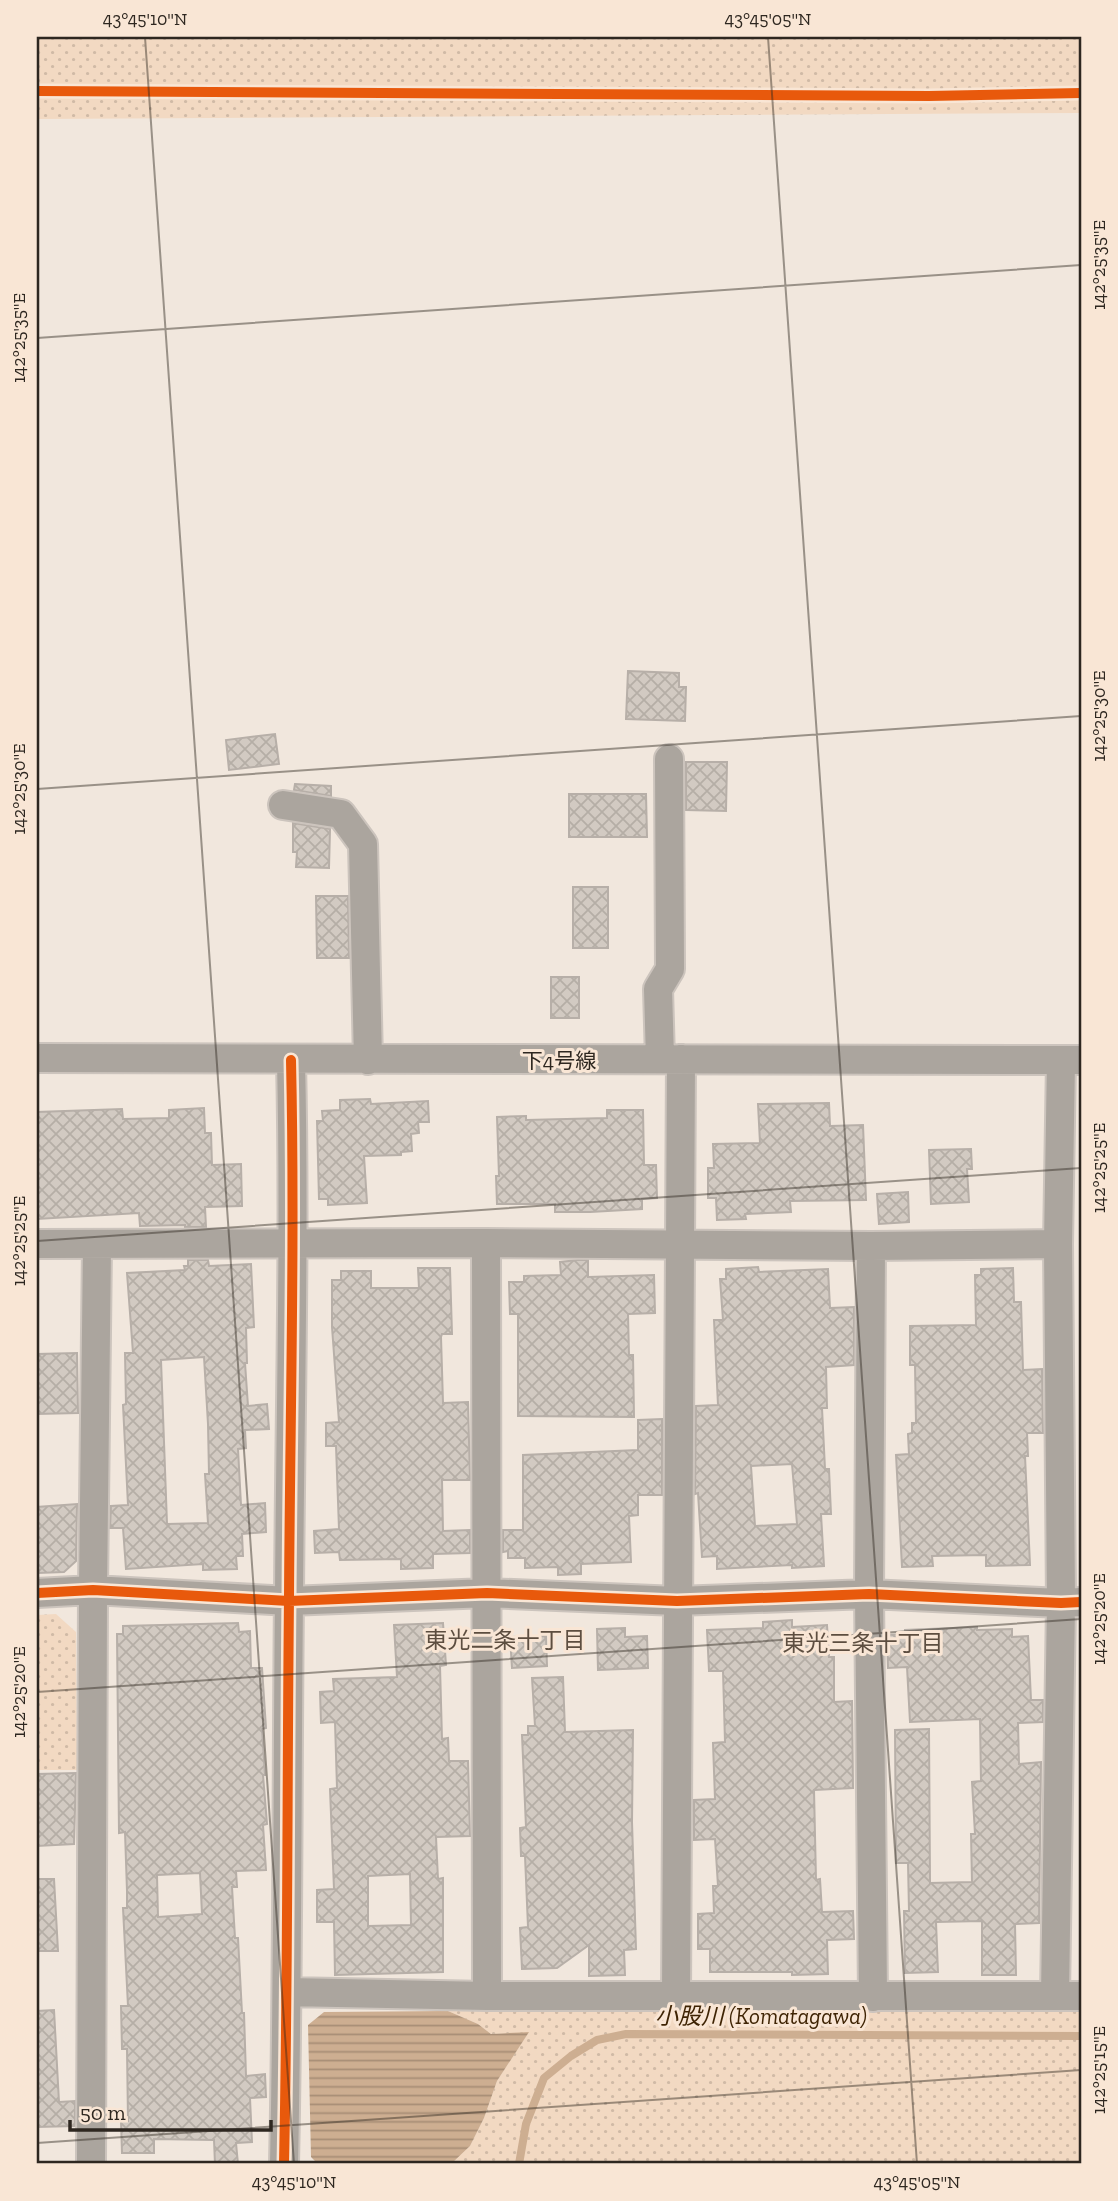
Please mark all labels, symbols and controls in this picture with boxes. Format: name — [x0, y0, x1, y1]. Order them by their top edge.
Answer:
text: 43°45'10"N — [103, 8, 187, 30]
text: 43°45'05"N — [725, 8, 811, 30]
text: 142°25'35"E — [1088, 220, 1110, 310]
text: 142°25'35"E — [8, 293, 30, 383]
text: 142°25'30"E — [1088, 670, 1110, 762]
text: 142°25'30"E — [8, 743, 30, 835]
street label: 下4号線 — [522, 1048, 596, 1073]
text: 142°25'25"E — [1088, 1123, 1110, 1213]
text: 142°25'25"E — [8, 1196, 30, 1286]
text: 142°25'20"E — [1088, 1573, 1110, 1665]
district label: 東光二条十丁目 — [425, 1626, 586, 1654]
district label: 東光三条十丁目 — [783, 1629, 944, 1657]
text: 142°25'20"E — [8, 1646, 30, 1738]
water label: 小股川 (Komatagawa) — [655, 2002, 867, 2030]
text: 142°25'15"E — [1088, 2026, 1110, 2114]
scale bar — [70, 2089, 271, 2133]
text: 50 m — [80, 2100, 126, 2125]
text: 43°45'10"N — [252, 2171, 336, 2193]
text: 43°45'05"N — [874, 2171, 960, 2193]

